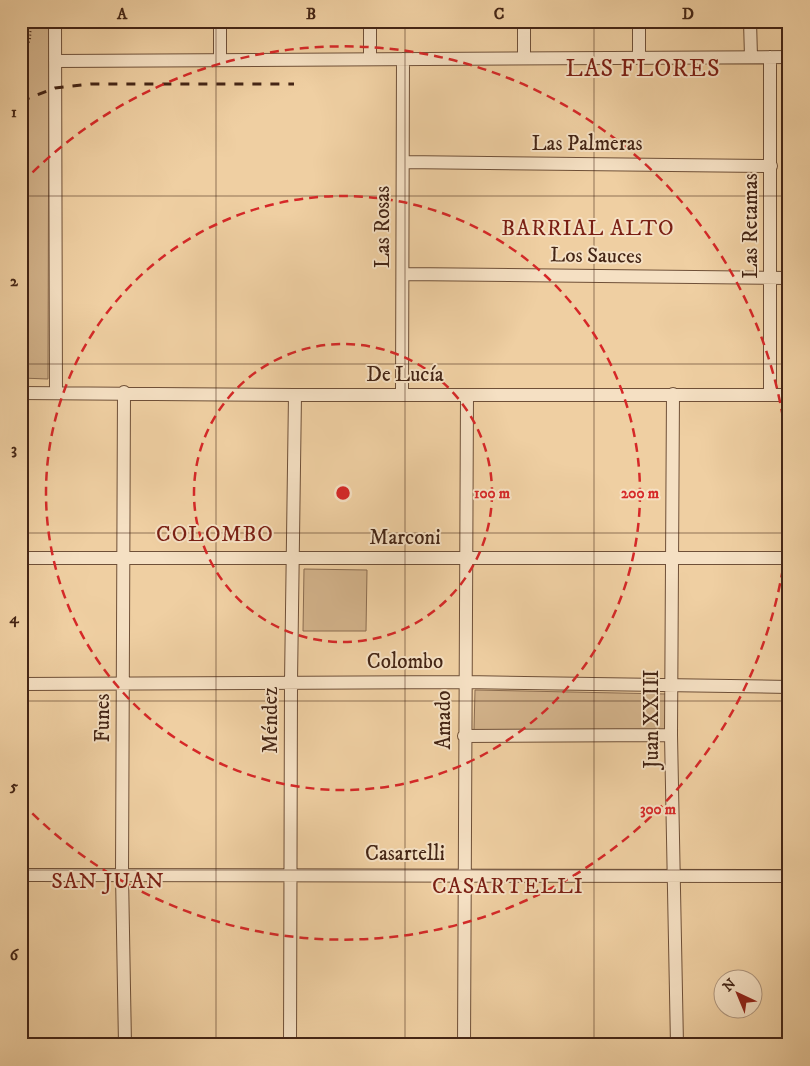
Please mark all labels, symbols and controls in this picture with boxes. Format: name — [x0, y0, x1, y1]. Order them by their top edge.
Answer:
text: A — [116, 4, 128, 24]
text: B — [306, 4, 316, 24]
text: C — [494, 4, 504, 24]
text: D — [682, 4, 694, 24]
district label: LAS FLORES — [565, 54, 721, 84]
text: 1 — [11, 102, 17, 122]
street label: Las Palmeras — [531, 131, 643, 157]
street label: Las Retamas — [738, 173, 764, 279]
street label: Las Rosas — [370, 186, 396, 268]
district label: BARRIAL ALTO — [501, 215, 675, 242]
street label: Los Sauces — [550, 242, 642, 270]
text: 2 — [10, 271, 19, 291]
street label: De Lucía — [366, 362, 444, 388]
text: 3 — [11, 439, 17, 459]
centre of rings — [334, 484, 352, 502]
text: 100 m — [474, 484, 511, 503]
text: 200 m — [621, 484, 660, 503]
district label: COLOMBO — [156, 521, 274, 548]
street label: Marconi — [369, 525, 441, 551]
text: 4 — [8, 608, 19, 628]
street label: Colombo — [367, 649, 443, 675]
street label: Juan XXIII — [639, 670, 665, 770]
street label: Méndez — [258, 687, 284, 753]
street label: Amado — [431, 691, 457, 749]
street label: Funes — [90, 693, 116, 743]
text: 5 — [9, 776, 18, 796]
text: 300 m — [640, 800, 677, 819]
street label: Casartelli — [365, 841, 445, 867]
district label: SAN JUAN — [51, 868, 165, 895]
district label: CASARTELLI — [432, 873, 584, 900]
text: 6 — [10, 945, 20, 965]
north arrow — [712, 968, 762, 1018]
text: N — [719, 975, 740, 996]

